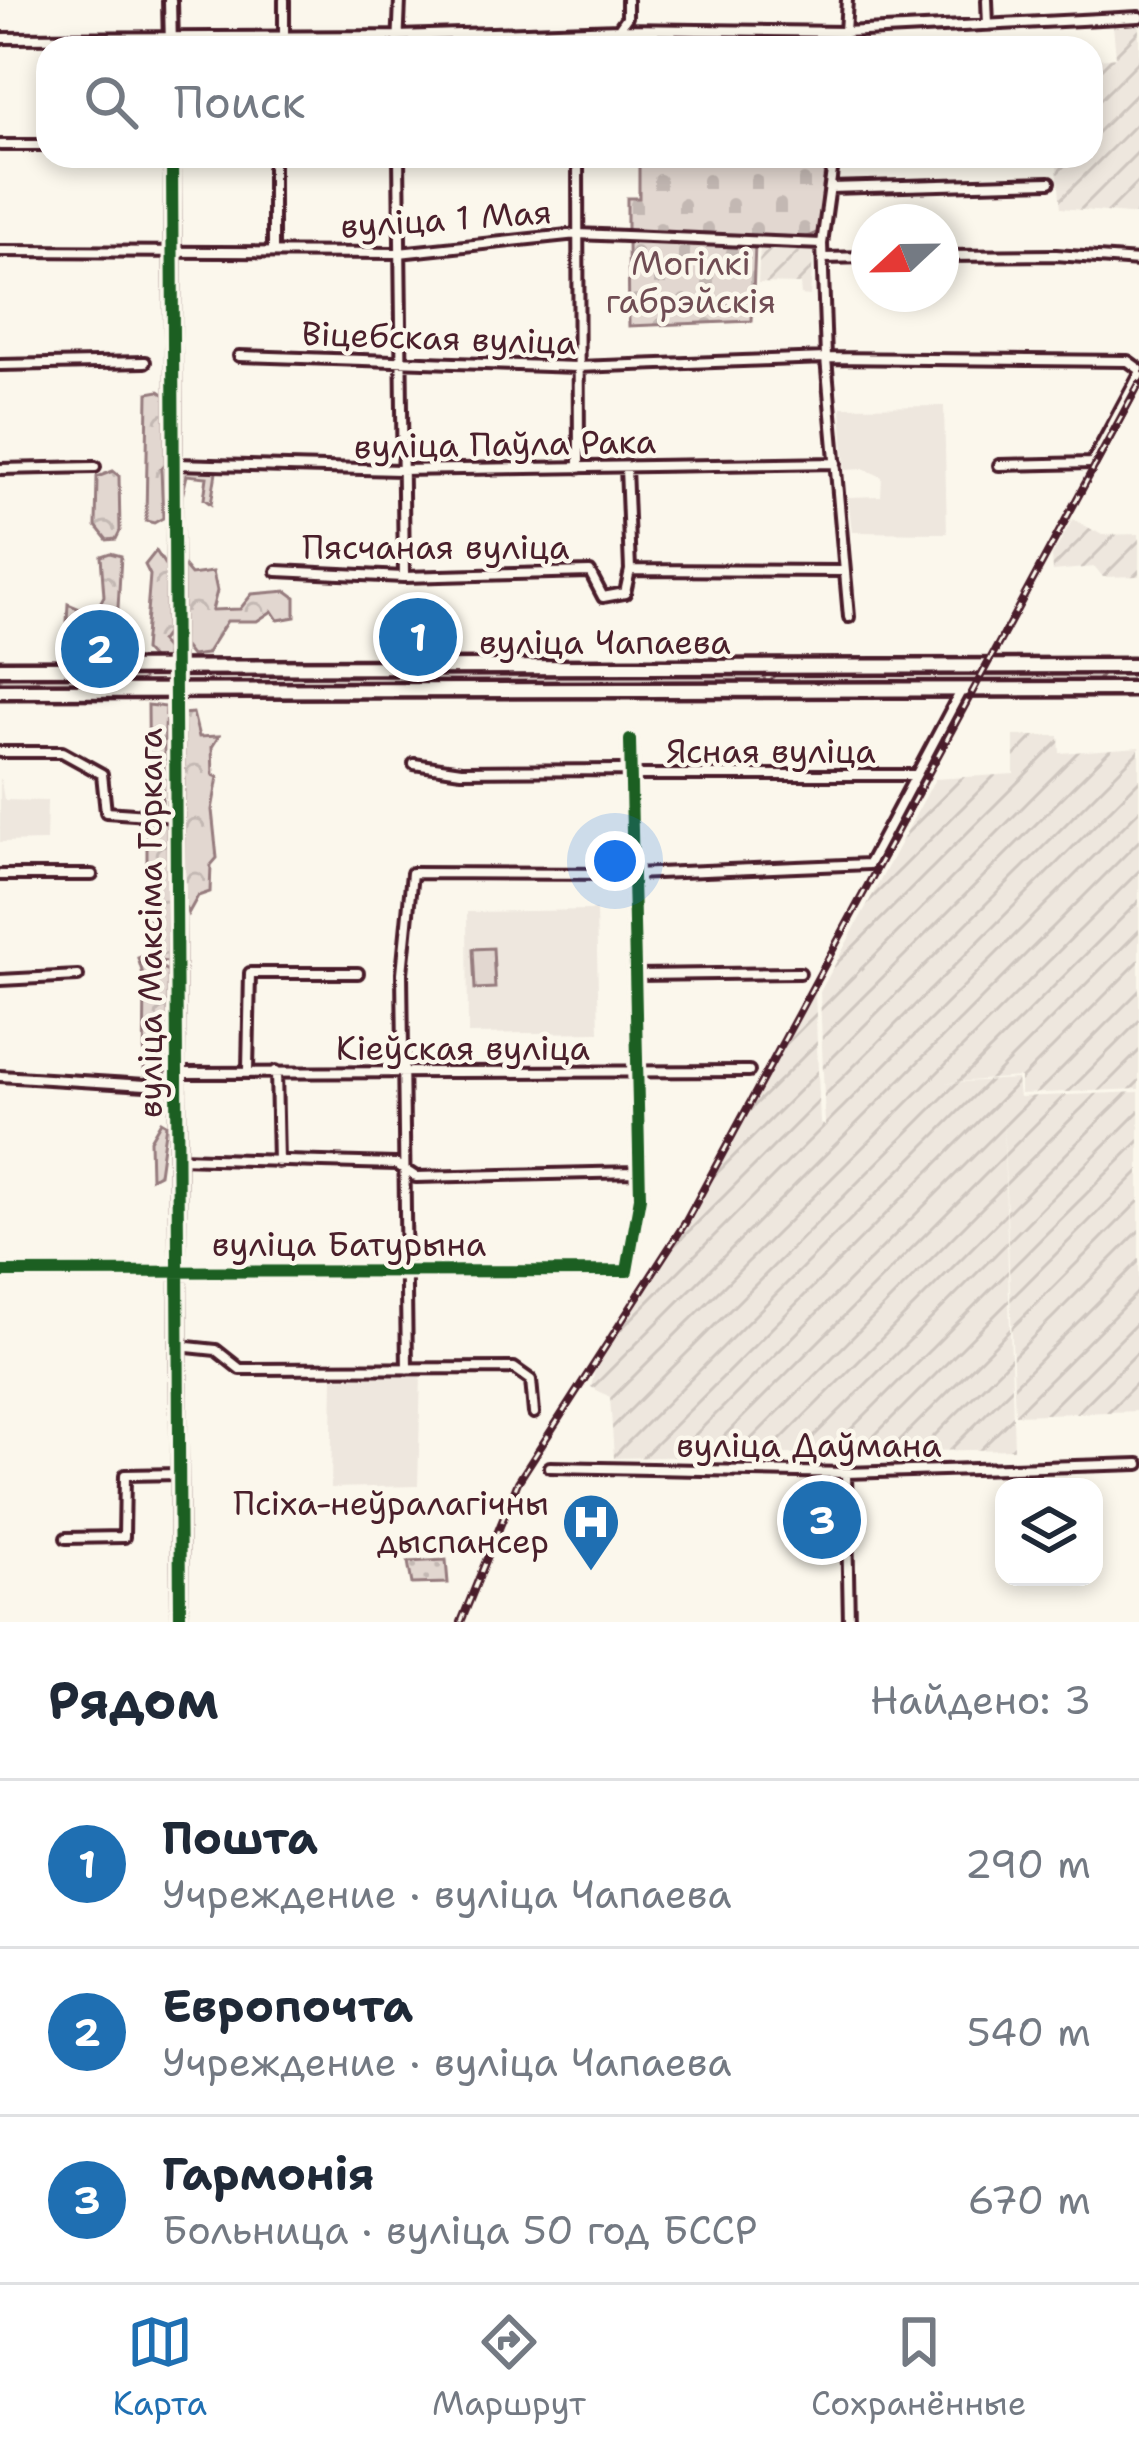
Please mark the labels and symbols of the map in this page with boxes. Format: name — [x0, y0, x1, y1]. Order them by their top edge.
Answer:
street label: вуліца 1 Мая — [339, 189, 553, 249]
north arrow — [851, 204, 959, 312]
park label: Могілкі габрэйскія — [606, 241, 776, 324]
street label: Віцебская вуліца — [301, 311, 577, 365]
street label: вуліца Паўла Рака — [354, 419, 656, 469]
street label: Пясчаная вуліца — [302, 525, 570, 570]
pin: 1 — [379, 592, 457, 682]
pin: 2 — [61, 604, 139, 694]
street label: вуліца Чапаева — [479, 620, 731, 665]
street label: вуліца Максіма Горкага — [128, 728, 173, 1118]
street label: Ясная вуліца — [666, 729, 876, 774]
your location — [585, 831, 645, 891]
street label: Кіеўская вуліца — [336, 1026, 590, 1071]
street label: вуліца Батурына — [212, 1222, 486, 1267]
street label: вуліца Даўмана — [676, 1423, 942, 1468]
pin: 3 — [783, 1475, 861, 1565]
place label: Псіха-неўралагічны дыспансер — [233, 1481, 549, 1564]
hospital icon: Псіха-неўралагічны дыспансер — [560, 1491, 622, 1573]

